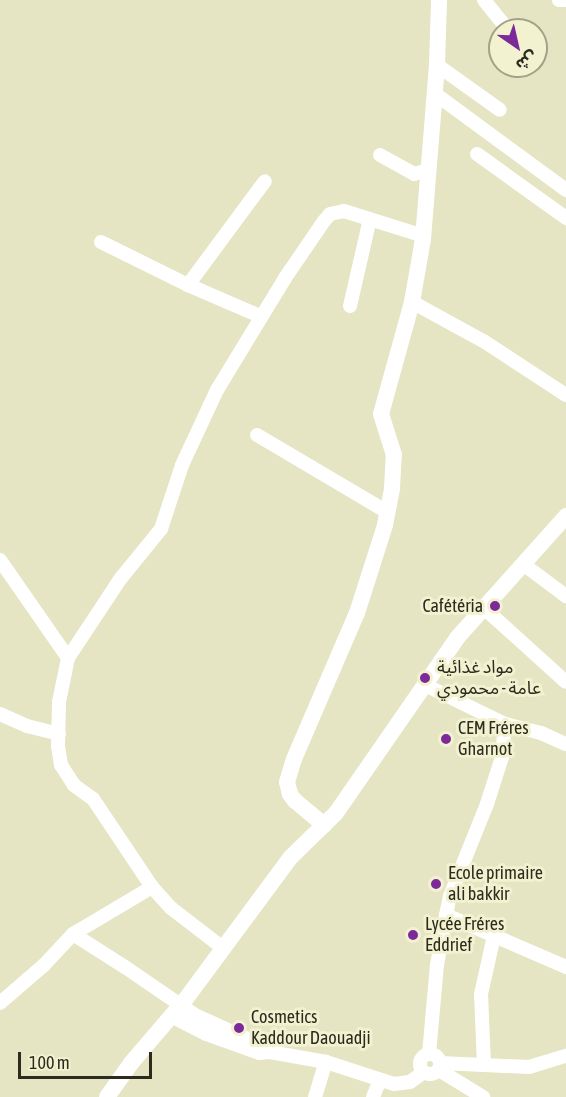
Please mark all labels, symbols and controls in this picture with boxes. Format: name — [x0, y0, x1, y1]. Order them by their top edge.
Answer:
north arrow — [488, 18, 548, 78]
text: ش — [513, 48, 541, 75]
place label: Cafétéria — [422, 595, 483, 617]
marker: Cafétéria — [488, 599, 502, 613]
place label: مواد غذائية عامة - محمودي — [437, 657, 541, 700]
marker: مواد غذائية عامة - محمودي — [418, 671, 432, 685]
place label: CEM Fréres Gharnot — [458, 718, 529, 760]
marker: CEM Fréres Gharnot — [439, 732, 453, 746]
place label: Ecole primaire ali bakkir — [448, 863, 543, 906]
marker: Ecole primaire ali bakkir — [429, 877, 443, 891]
place label: Lycée Fréres Eddrief — [425, 914, 504, 956]
marker: Lycée Fréres Eddrief — [406, 928, 420, 942]
place label: Cosmetics Kaddour Daouadji — [251, 1007, 371, 1050]
marker: Cosmetics Kaddour Daouadji — [232, 1021, 246, 1035]
scale bar — [21, 1040, 154, 1078]
text: 100 m — [29, 1052, 70, 1073]

